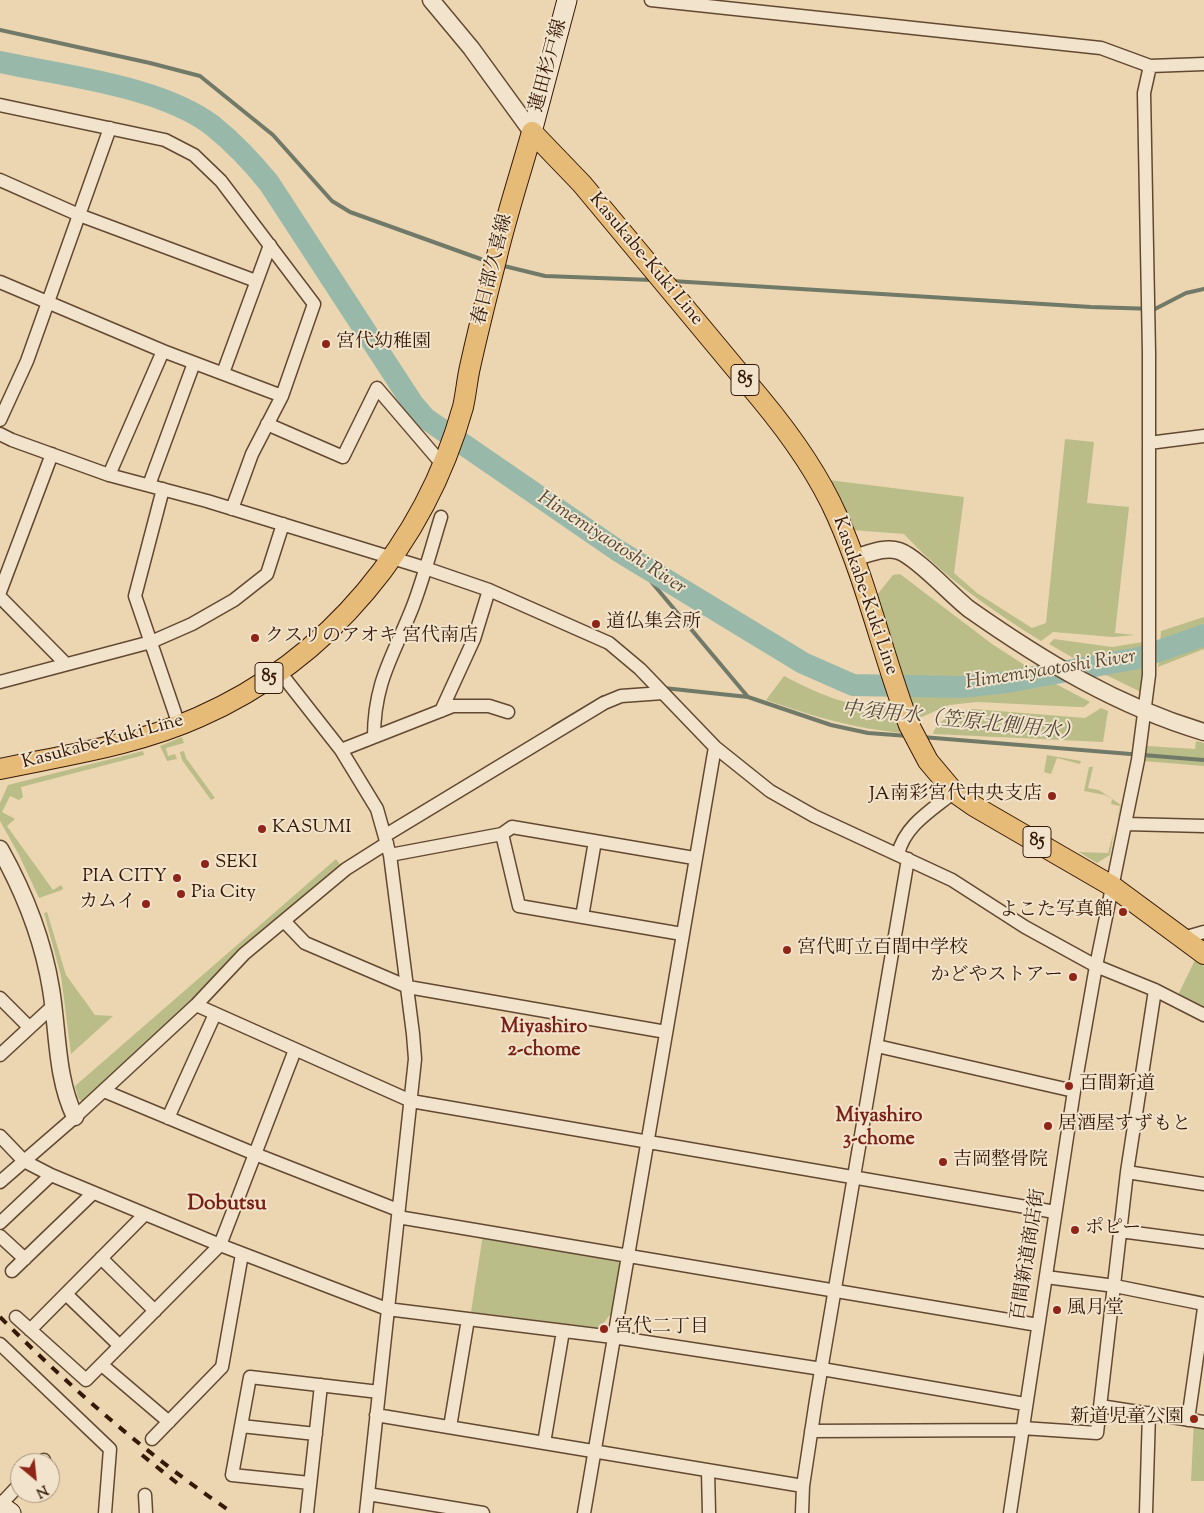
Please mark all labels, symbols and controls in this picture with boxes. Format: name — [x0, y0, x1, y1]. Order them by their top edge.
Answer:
street label: 蓮田杉戸線 — [527, 17, 573, 115]
street label: Kasukabe-Kuki Line — [583, 189, 707, 331]
street label: 春日部久喜線 — [469, 212, 519, 328]
place label: 宮代幼稚園 — [336, 333, 431, 355]
marker: 宮代幼稚園 — [320, 338, 332, 350]
road number: 85 — [731, 364, 759, 396]
water label: Himemiyaotoshi River — [532, 487, 690, 601]
street label: Kasukabe-Kuki Line — [826, 514, 902, 678]
place label: 道仏集会所 — [606, 613, 701, 635]
marker: 道仏集会所 — [590, 618, 602, 630]
place label: クスリのアオキ 宮代南店 — [265, 627, 478, 649]
marker: クスリのアオキ 宮代南店 — [249, 632, 261, 644]
water label: Himemiyaotoshi River — [964, 646, 1138, 696]
road number: 85 — [255, 662, 283, 694]
water label: 中須用水（笠原北側用水） — [840, 699, 1082, 747]
street label: Kasukabe-Kuki Line — [20, 710, 186, 776]
place label: JA南彩宮代中央支店 — [869, 785, 1042, 807]
marker: JA南彩宮代中央支店 — [1046, 790, 1058, 802]
place label: KASUMI — [272, 818, 351, 840]
marker: KASUMI — [256, 823, 268, 835]
road number: 85 — [1023, 826, 1051, 858]
place label: SEKI — [215, 853, 258, 875]
marker: SEKI — [199, 858, 211, 870]
place label: PIA CITY — [82, 867, 167, 889]
marker: PIA CITY — [171, 872, 183, 884]
place label: Pia City — [191, 883, 256, 905]
marker: Pia City — [175, 888, 187, 900]
place label: カムイ — [79, 893, 136, 915]
marker: カムイ — [140, 898, 152, 910]
place label: よこた写真館 — [999, 901, 1113, 923]
marker: よこた写真館 — [1117, 906, 1129, 918]
place label: 宮代町立百間中学校 — [797, 939, 968, 961]
marker: 宮代町立百間中学校 — [781, 944, 793, 956]
place label: かどやストアー — [931, 966, 1063, 988]
marker: かどやストアー — [1067, 971, 1079, 983]
district label: Miyashiro 2-chome — [501, 1017, 587, 1064]
place label: 百間新道 — [1079, 1075, 1155, 1097]
marker: 百間新道 — [1063, 1080, 1075, 1092]
district label: Miyashiro 3-chome — [836, 1106, 922, 1153]
place label: 居酒屋すずもと — [1058, 1115, 1191, 1137]
marker: 居酒屋すずもと — [1042, 1120, 1054, 1132]
place label: 吉岡整骨院 — [953, 1151, 1048, 1173]
marker: 吉岡整骨院 — [937, 1156, 949, 1168]
street label: 百間新道商店街 — [1008, 1188, 1052, 1322]
district label: Dobutsu — [187, 1192, 267, 1218]
place label: ポピー — [1085, 1219, 1141, 1241]
marker: ポピー — [1069, 1224, 1081, 1236]
place label: 風月堂 — [1067, 1299, 1124, 1321]
marker: 風月堂 — [1051, 1304, 1063, 1316]
place label: 宮代二丁目 — [614, 1318, 709, 1340]
marker: 宮代二丁目 — [598, 1323, 610, 1335]
place label: 新道児童公園 — [1070, 1408, 1184, 1430]
marker: 新道児童公園 — [1188, 1413, 1200, 1425]
north arrow — [10, 1453, 60, 1503]
text: N — [32, 1479, 51, 1502]

